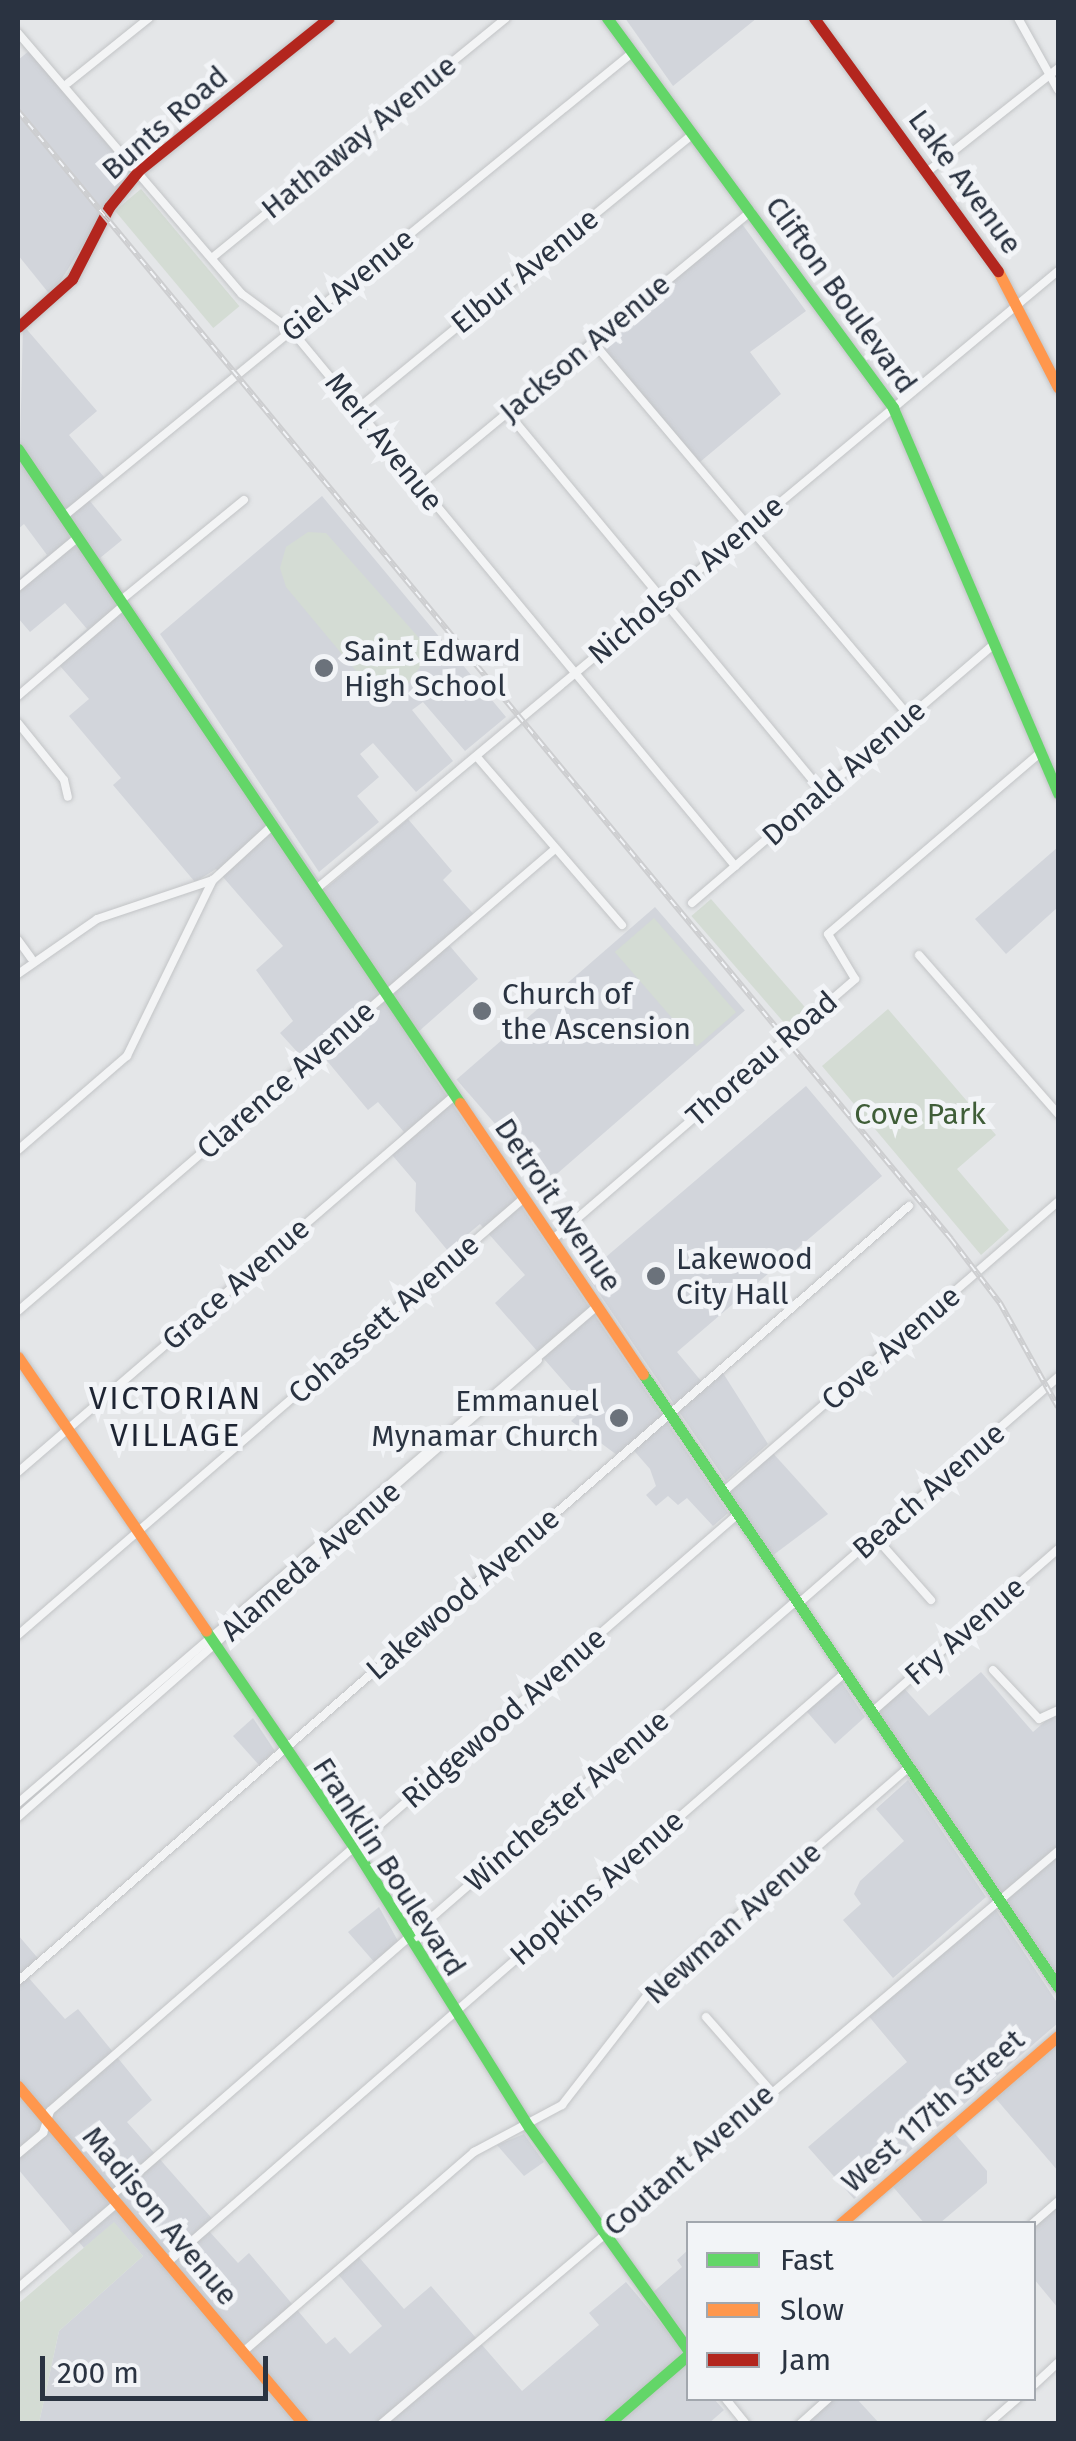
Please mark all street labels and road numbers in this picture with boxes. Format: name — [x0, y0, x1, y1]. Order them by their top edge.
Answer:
street label: Hathaway Avenue — [254, 47, 464, 227]
street label: Bunts Road — [95, 58, 235, 188]
street label: Lake Avenue — [900, 103, 1030, 261]
street label: Clifton Boulevard — [758, 190, 924, 400]
street label: Elbur Avenue — [444, 201, 606, 341]
street label: Giel Avenue — [274, 221, 422, 349]
street label: Jackson Avenue — [492, 266, 678, 430]
street label: Merl Avenue — [317, 366, 451, 518]
street label: Nicholson Avenue — [581, 488, 791, 672]
street label: Donald Avenue — [755, 692, 933, 854]
street label: Thoreau Road — [679, 984, 845, 1134]
street label: Clarence Avenue — [190, 993, 382, 1167]
street label: Detroit Avenue — [487, 1111, 629, 1299]
street label: Grace Avenue — [155, 1210, 317, 1358]
street label: Cohassett Avenue — [281, 1227, 487, 1411]
street label: Cove Avenue — [814, 1278, 968, 1418]
street label: Beach Avenue — [845, 1415, 1013, 1567]
street label: Alameda Avenue — [214, 1473, 408, 1649]
street label: Lakewood Avenue — [359, 1500, 567, 1688]
street label: Fry Avenue — [898, 1569, 1032, 1693]
street label: Ridgewood Avenue — [395, 1620, 613, 1816]
street label: Winchester Avenue — [457, 1702, 677, 1900]
street label: Franklin Boulevard — [305, 1751, 473, 1983]
street label: Hopkins Avenue — [503, 1803, 691, 1973]
street label: Newman Avenue — [637, 1834, 829, 2012]
street label: West 117th Street — [834, 2022, 1032, 2200]
street label: Coutant Avenue — [596, 2076, 782, 2244]
street label: Madison Avenue — [75, 2119, 245, 2313]

